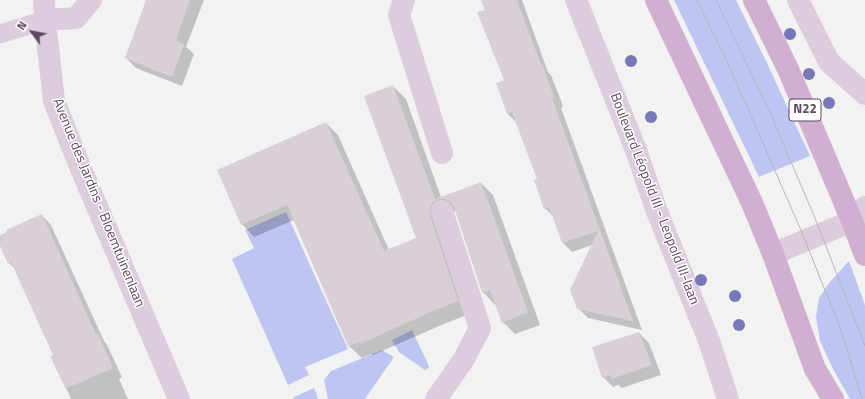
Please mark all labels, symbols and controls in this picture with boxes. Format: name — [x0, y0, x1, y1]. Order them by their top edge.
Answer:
north arrow — [12, 12, 52, 52]
text: N — [13, 18, 31, 33]
street label: Boulevard Léopold III - Leopold III-laan — [606, 91, 702, 307]
street label: Avenue des Jardins - Bloemtuinenlaan — [48, 96, 148, 310]
road number: N22 — [789, 99, 821, 121]

